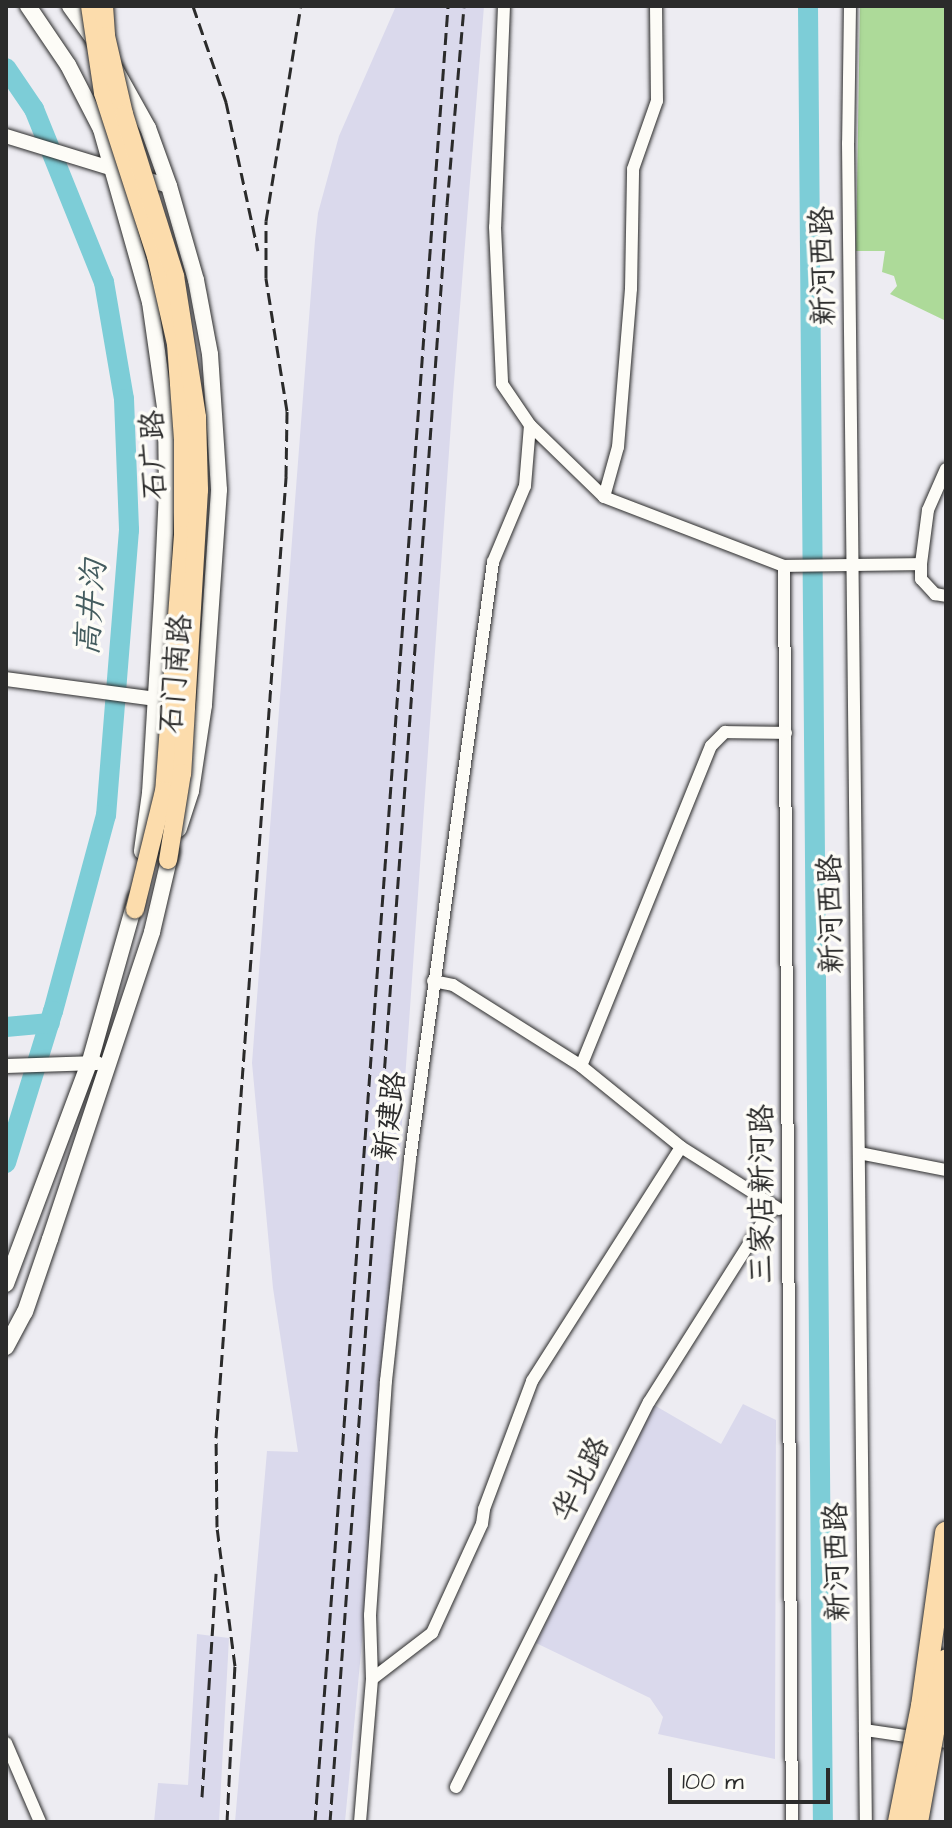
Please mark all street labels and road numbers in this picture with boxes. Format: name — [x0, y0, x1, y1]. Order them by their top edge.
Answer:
street label: 新河西路 — [804, 206, 842, 326]
street label: 石广路 — [134, 409, 174, 501]
street label: 石门南路 — [153, 613, 199, 735]
street label: 新河西路 — [812, 854, 850, 974]
street label: 新建路 — [367, 1069, 413, 1163]
street label: 三家店新河路 — [744, 1104, 780, 1284]
street label: 华北路 — [545, 1431, 617, 1527]
street label: 新河西路 — [818, 1502, 856, 1622]

